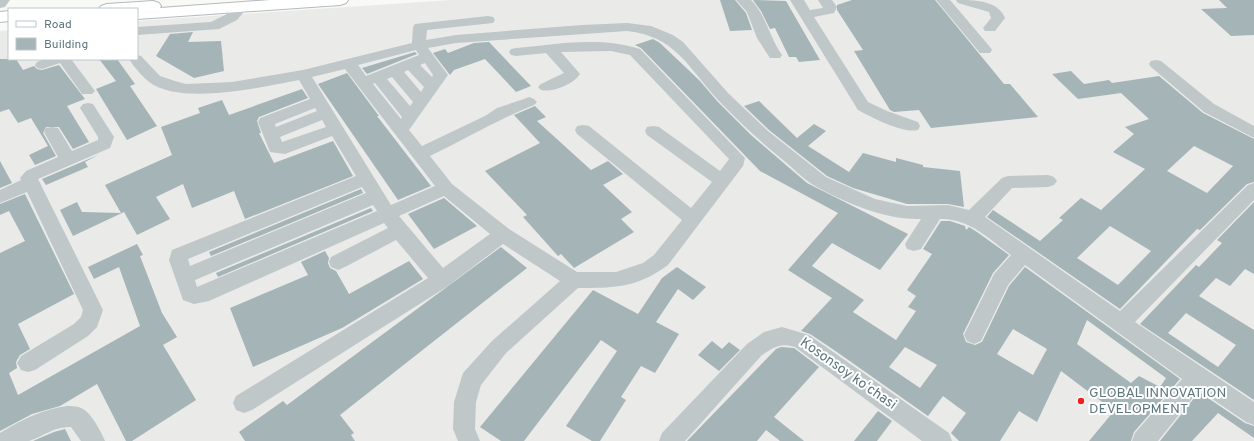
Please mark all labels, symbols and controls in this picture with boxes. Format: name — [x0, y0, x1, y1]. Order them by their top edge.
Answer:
legend — [8, 8, 138, 60]
text: Road — [44, 17, 72, 33]
text: Building — [44, 37, 88, 53]
street label: Kosonsoy koʻchasi — [796, 334, 900, 414]
place label: GLOBAL INNOVATION DEVELOPMENT — [1089, 385, 1226, 418]
marker: GLOBAL INNOVATION DEVELOPMENT — [1076, 396, 1086, 406]

